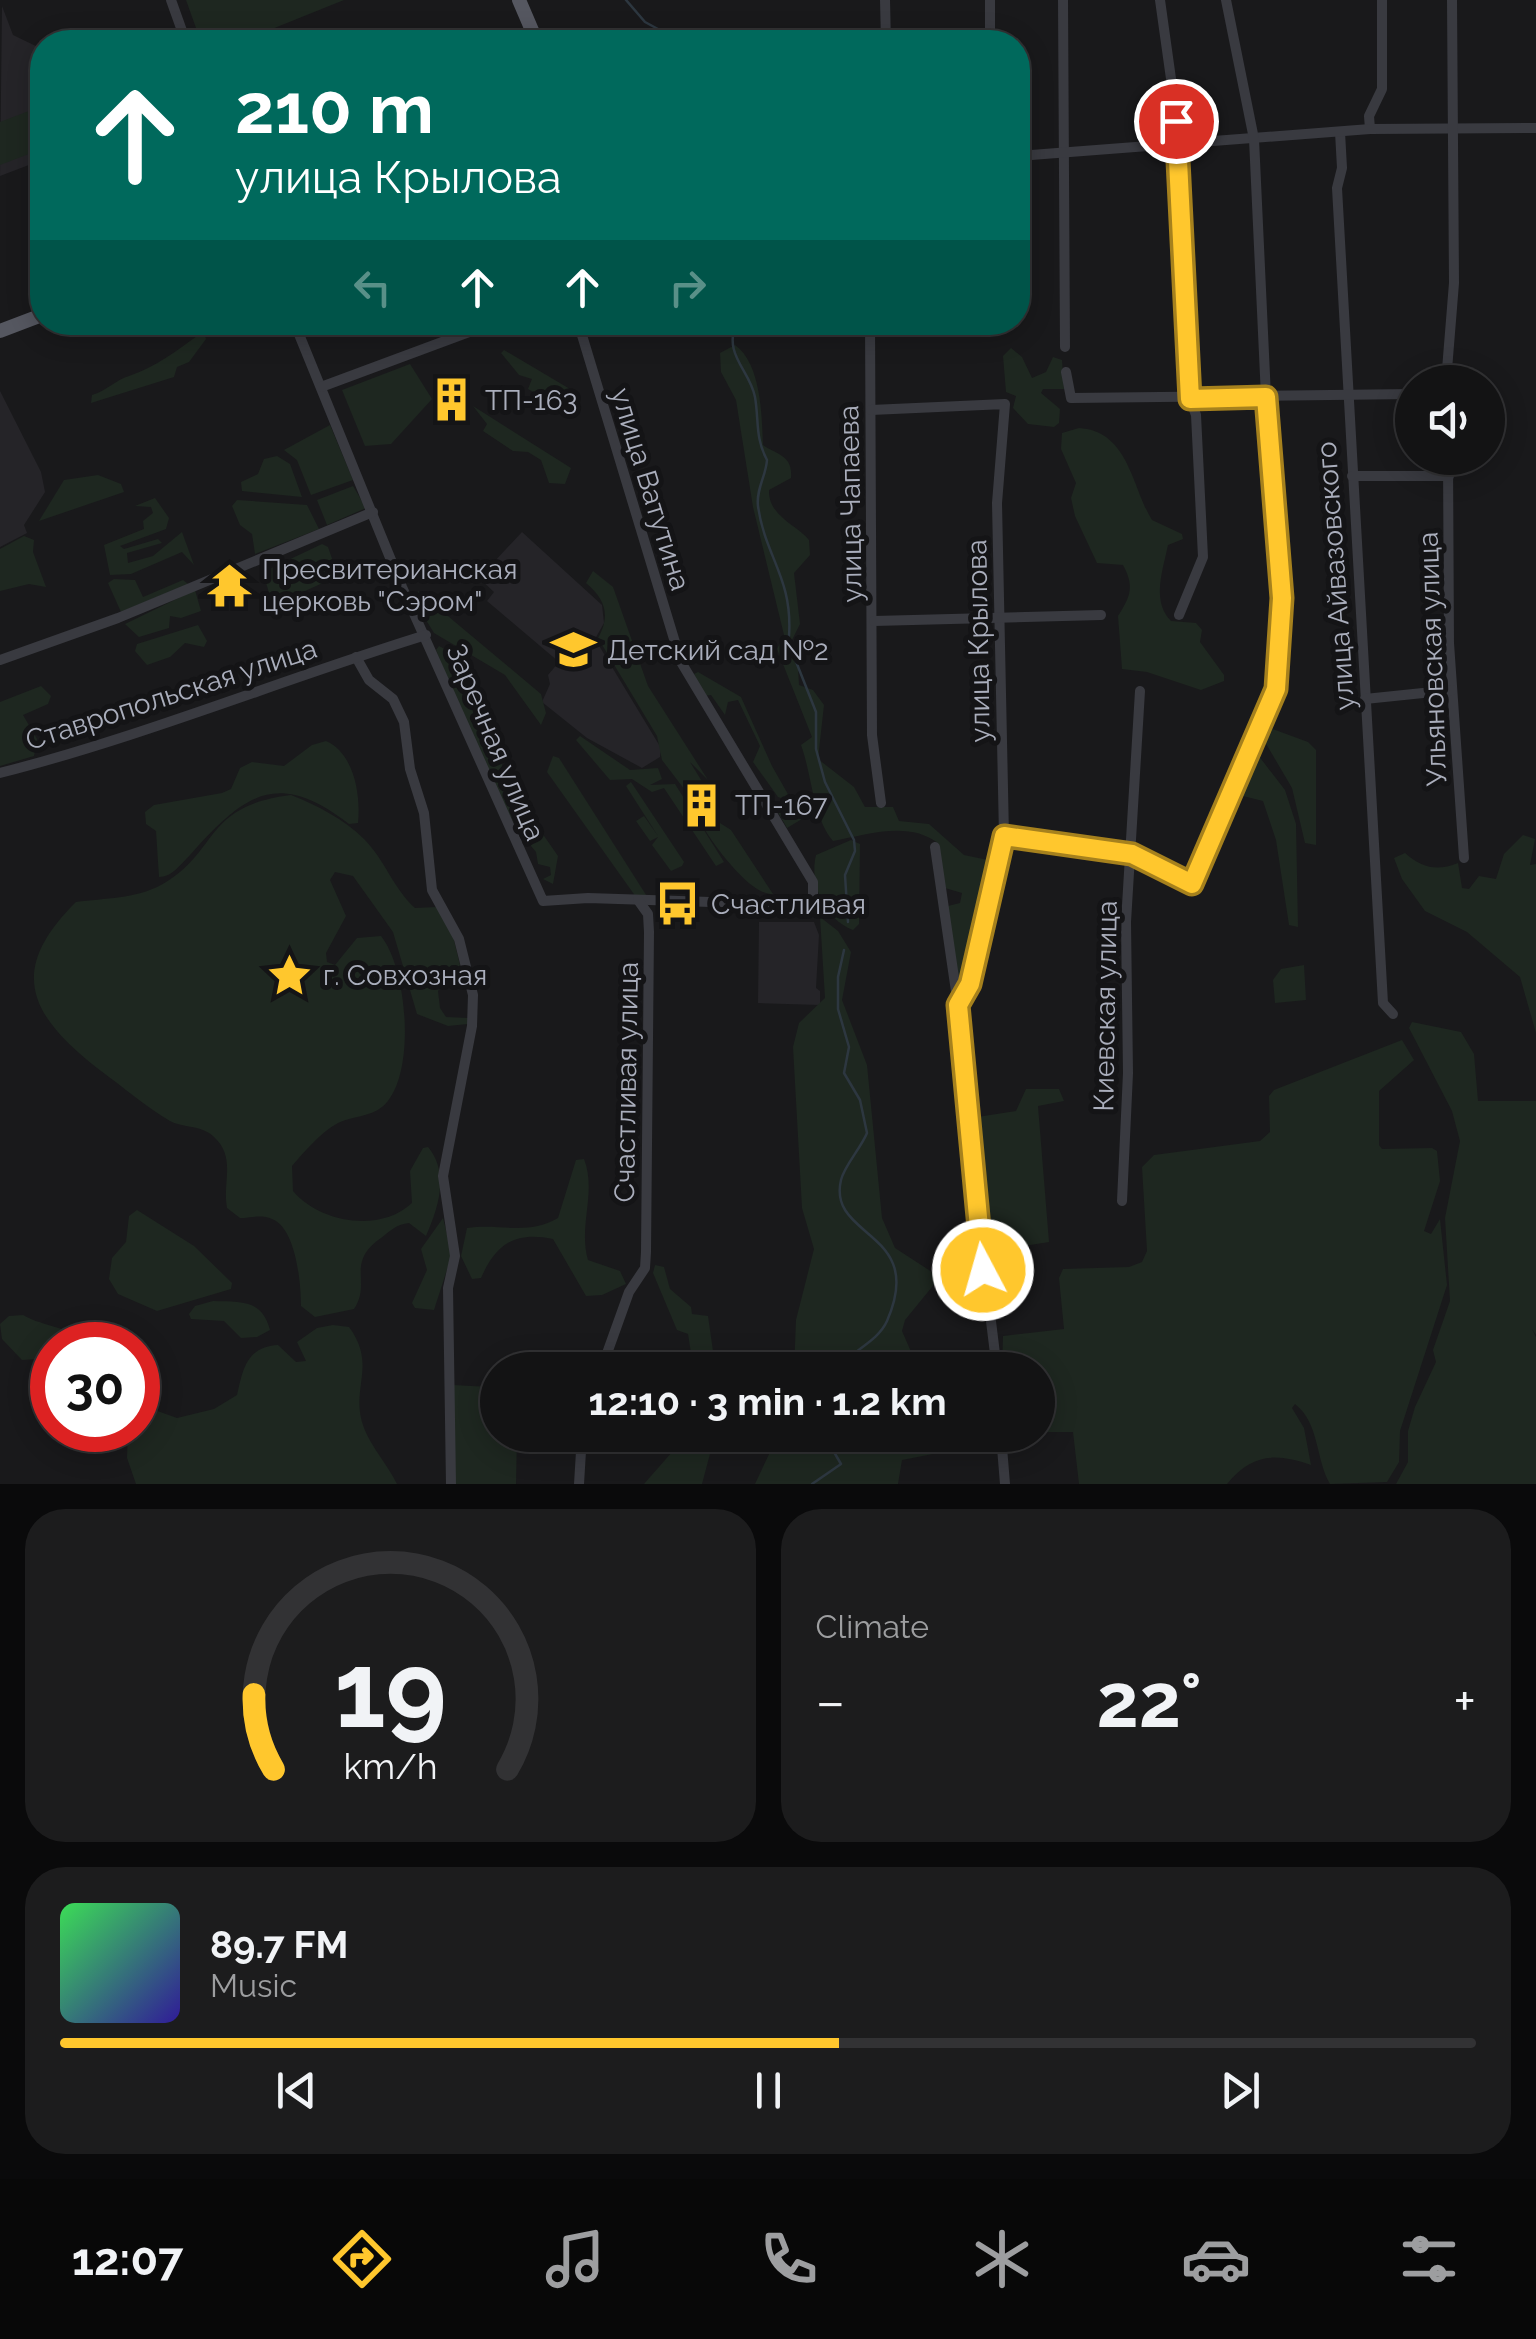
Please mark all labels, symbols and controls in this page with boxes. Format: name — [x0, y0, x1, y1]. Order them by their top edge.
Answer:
text: 210 m — [235, 67, 434, 149]
icon: ahead — [70, 70, 200, 200]
pin — [1134, 79, 1219, 164]
icon: arrive — [1149, 94, 1204, 149]
text: улица Крылова — [235, 151, 562, 204]
icon: left — [345, 260, 400, 315]
icon: ahead — [450, 260, 505, 315]
icon: ahead — [555, 260, 610, 315]
icon: right — [660, 260, 715, 315]
map controls — [1395, 365, 1505, 475]
button: sound — [1395, 365, 1505, 475]
building icon: ТП-163 — [428, 376, 476, 424]
place label: ТП-163 — [485, 384, 578, 417]
street label: улица Ватутина — [604, 384, 697, 594]
street label: улица Чапаева — [832, 405, 869, 603]
street label: улица Айвазовского — [1310, 440, 1361, 712]
street label: Ульяновская улица — [1412, 531, 1453, 787]
street label: улица Крылова — [960, 539, 997, 743]
place label: Пресвитерианская церковь "Сэром" — [262, 553, 518, 618]
temple icon: Пресвитерианская церковь "Сэром" — [205, 561, 253, 609]
school or university icon: Детский сад №2 — [550, 626, 598, 674]
street label: Ставропольская улица — [21, 632, 321, 757]
place label: Детский сад №2 — [607, 634, 829, 667]
street label: Заречная улица — [439, 639, 552, 845]
building icon: ТП-167 — [678, 781, 726, 829]
place label: ТП-167 — [735, 789, 828, 822]
bus stop icon: Счастливая — [654, 880, 702, 928]
place label: Счастливая — [711, 888, 866, 921]
street label: Киевская улица — [1087, 900, 1124, 1112]
place icon: г. Совхозная — [266, 951, 314, 999]
place label: г. Совхозная — [323, 959, 487, 992]
street label: Счастливая улица — [608, 961, 645, 1203]
position arrow — [931, 1218, 1035, 1322]
speed limit sign: 30 — [30, 1322, 160, 1452]
text: 12:10 · 3 min · 1.2 km — [588, 1379, 947, 1424]
text: Climate — [816, 1608, 929, 1645]
text: 19 — [334, 1629, 447, 1751]
text: 22° — [1096, 1656, 1202, 1745]
text: − — [816, 1669, 845, 1734]
text: + — [1453, 1669, 1476, 1734]
text: km/h — [343, 1745, 437, 1787]
text: 89.7 FM — [210, 1922, 348, 1967]
text: Music — [210, 1967, 297, 2004]
icon: previous — [269, 2063, 324, 2118]
icon: pause — [741, 2063, 796, 2118]
icon: next — [1213, 2063, 1268, 2118]
icon: directions — [327, 2224, 397, 2294]
icon: music — [540, 2224, 610, 2294]
icon: phone — [754, 2224, 824, 2294]
icon: climate — [967, 2224, 1037, 2294]
icon: car — [1181, 2224, 1251, 2294]
icon: filters — [1394, 2224, 1464, 2294]
text: 12:07 — [72, 2233, 183, 2286]

